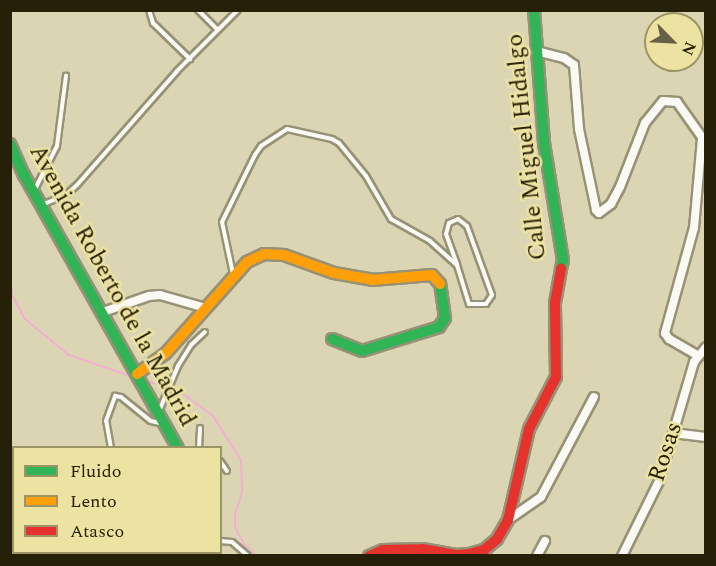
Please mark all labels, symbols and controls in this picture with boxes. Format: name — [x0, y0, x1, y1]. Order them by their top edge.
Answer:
north arrow — [644, 12, 704, 72]
street label: Calle Miguel Hidalgo — [501, 32, 553, 262]
text: N — [675, 38, 702, 59]
street label: Avenida Roberto de la Madrid — [22, 140, 202, 432]
street label: Rosas — [643, 418, 689, 486]
legend — [12, 446, 222, 554]
text: Fluido — [70, 458, 122, 485]
text: Lento — [70, 488, 117, 515]
text: Atasco — [70, 518, 124, 545]

